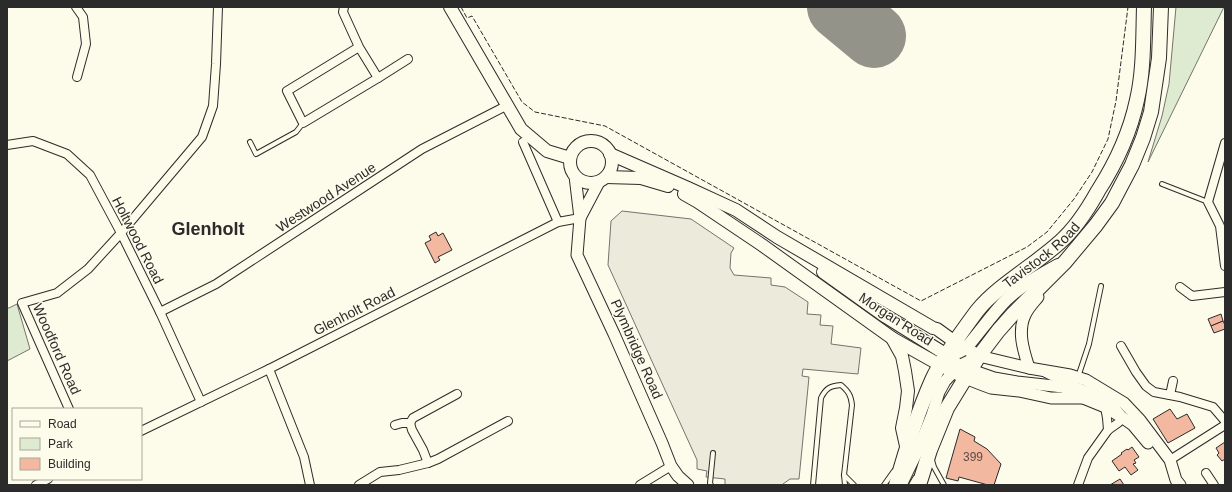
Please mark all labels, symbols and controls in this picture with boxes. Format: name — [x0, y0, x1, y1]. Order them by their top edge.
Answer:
street label: Westwood Avenue — [273, 159, 379, 235]
street label: Holtwood Road — [109, 194, 167, 286]
district label: Glenholt — [172, 219, 245, 239]
street label: Tavistock Road — [999, 219, 1083, 291]
street label: Glenholt Road — [310, 284, 398, 338]
street label: Morgan Road — [856, 289, 936, 349]
street label: Plymbridge Road — [608, 297, 666, 401]
street label: Woodford Road — [30, 301, 84, 397]
legend — [12, 408, 142, 480]
text: Road — [48, 417, 77, 431]
text: Park — [48, 437, 74, 451]
house number: 399 — [963, 450, 983, 464]
text: Building — [48, 457, 91, 471]

